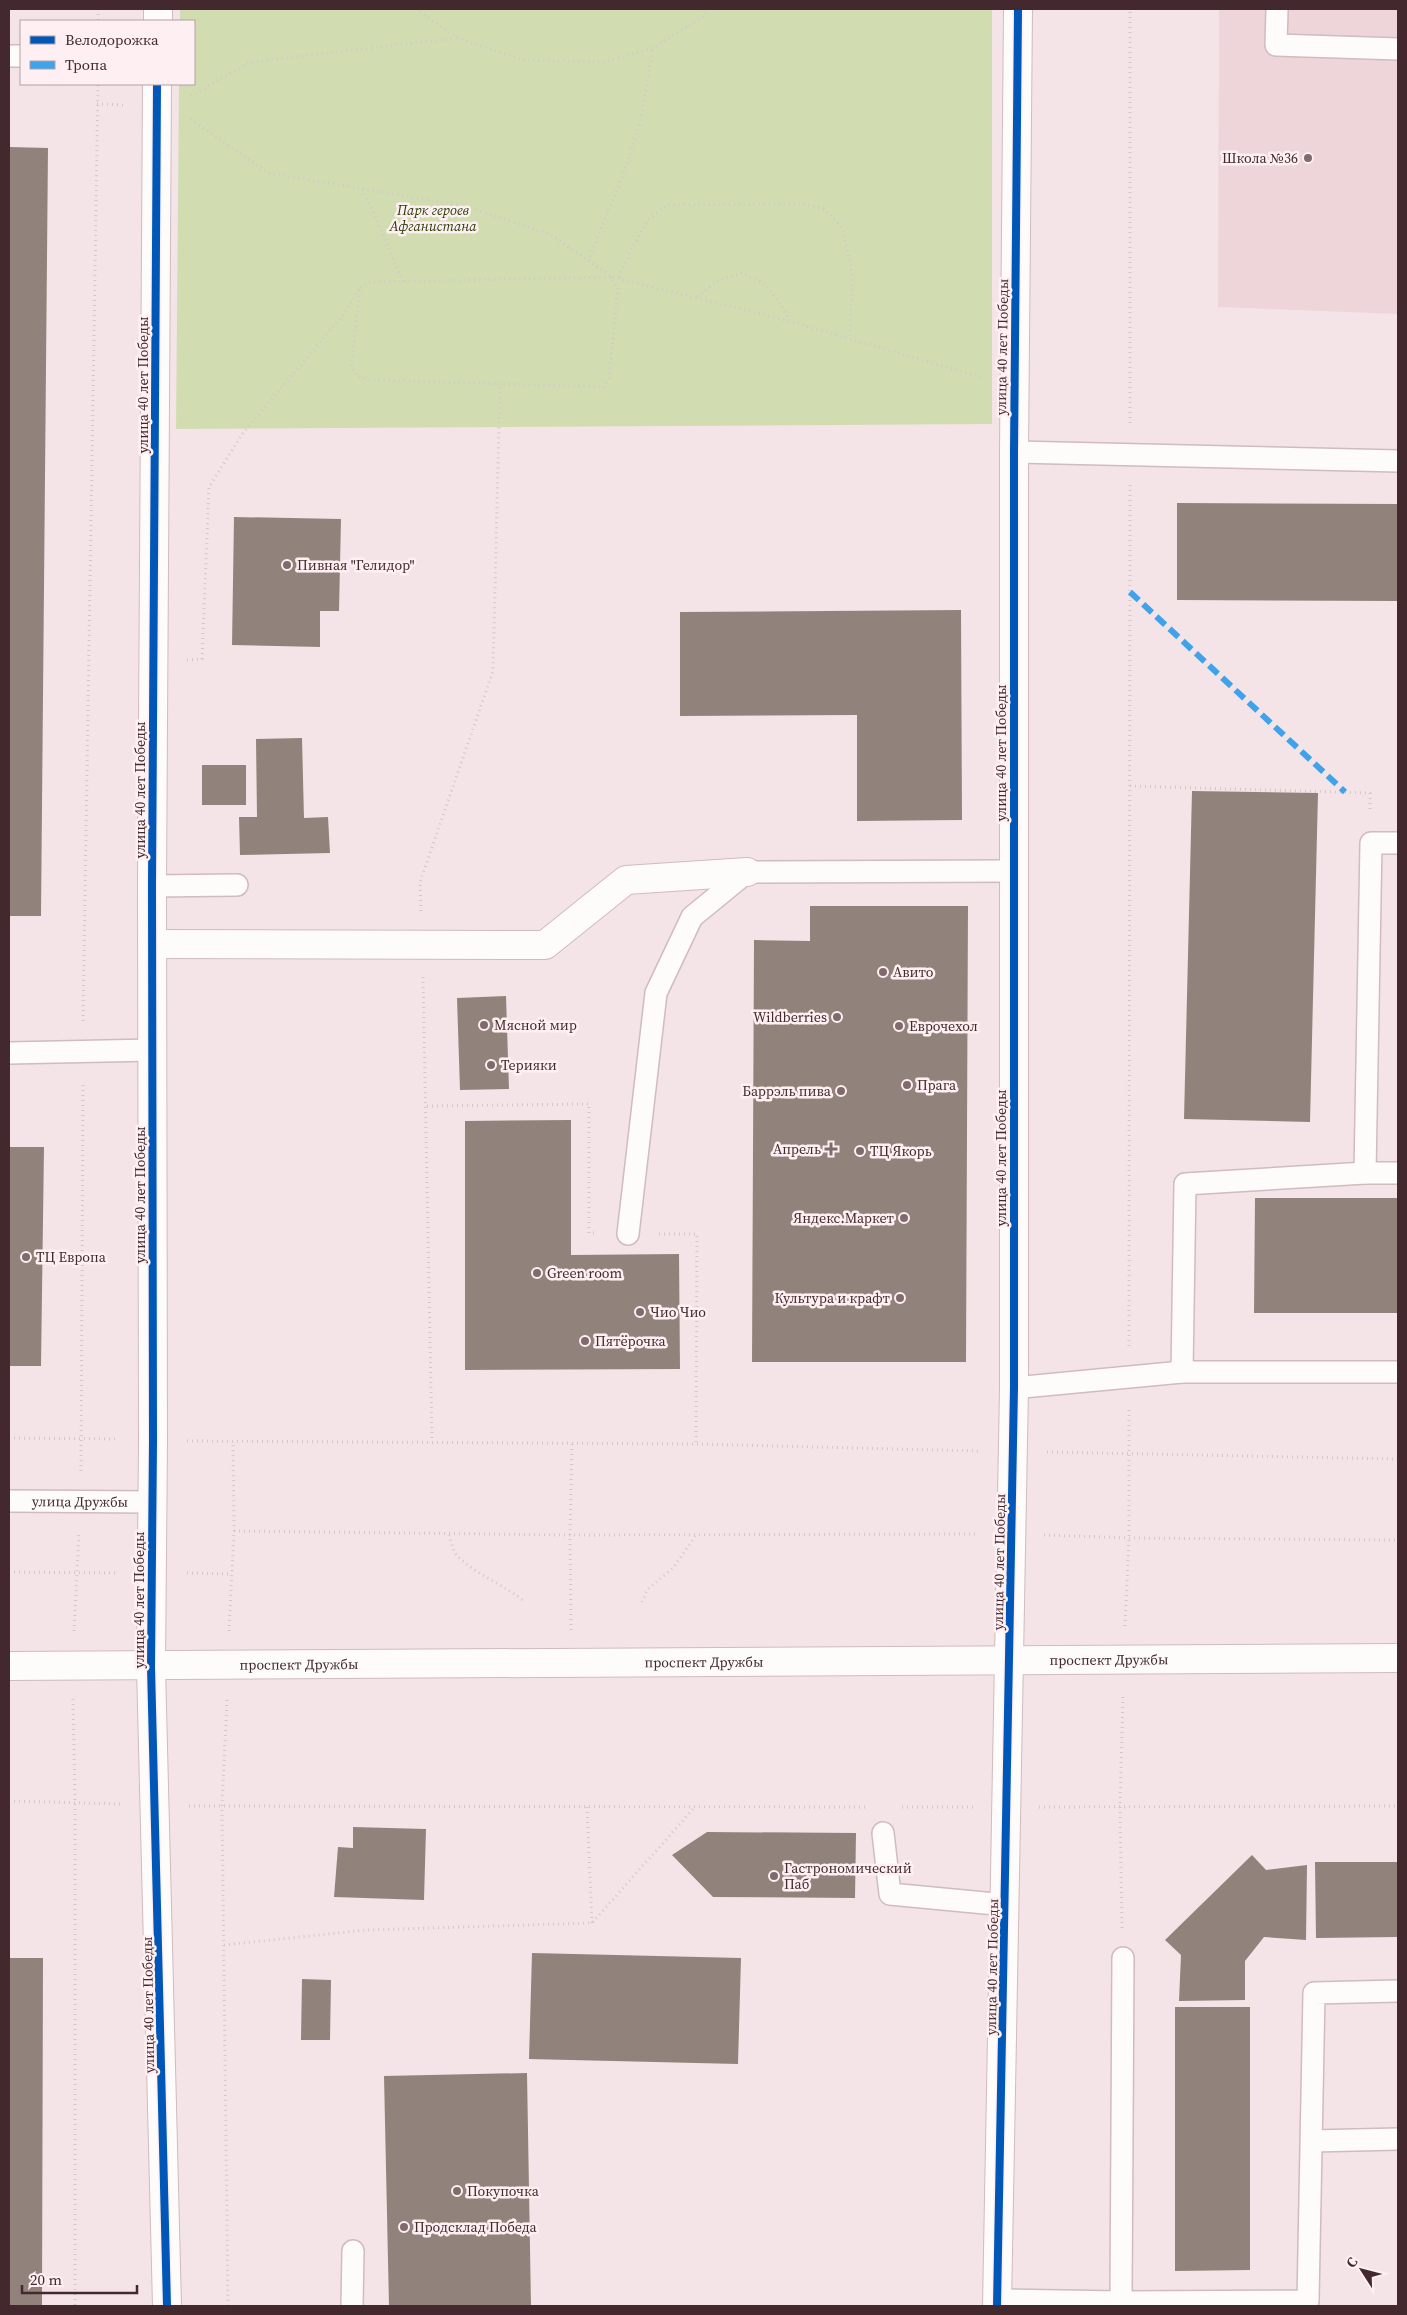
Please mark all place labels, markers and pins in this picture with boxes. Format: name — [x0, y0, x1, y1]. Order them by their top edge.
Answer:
place label: Школа №36 — [1222, 148, 1298, 168]
marker: Школа №36 — [1302, 152, 1314, 164]
place label: Пивная "Гелидор" — [297, 555, 415, 575]
marker: Пивная "Гелидор" — [281, 559, 293, 571]
place label: Авито — [893, 962, 934, 982]
marker: Авито — [877, 966, 889, 978]
place label: Wildberries — [753, 1007, 827, 1027]
marker: Wildberries — [831, 1011, 843, 1023]
place label: Мясной мир — [494, 1015, 577, 1035]
place label: Еврочехол — [909, 1016, 978, 1036]
marker: Мясной мир — [478, 1019, 490, 1031]
marker: Еврочехол — [893, 1020, 905, 1032]
place label: Терияки — [501, 1055, 557, 1075]
marker: Терияки — [485, 1059, 497, 1071]
place label: Прага — [917, 1075, 957, 1095]
marker: Прага — [901, 1079, 913, 1091]
place label: Баррэль пива — [742, 1081, 832, 1101]
marker: Баррэль пива — [835, 1085, 847, 1097]
place label: Апрель — [773, 1139, 821, 1159]
place label: ТЦ Якорь — [870, 1141, 932, 1161]
marker: Апрель — [825, 1143, 837, 1155]
marker: ТЦ Якорь — [854, 1145, 866, 1157]
place label: Яндекс.Маркет — [793, 1208, 895, 1228]
marker: Яндекс.Маркет — [898, 1212, 910, 1224]
place label: ТЦ Европа — [36, 1247, 107, 1267]
marker: ТЦ Европа — [20, 1251, 32, 1263]
place label: Green room — [547, 1263, 623, 1283]
marker: Green room — [531, 1267, 543, 1279]
place label: Культура и крафт — [775, 1288, 891, 1308]
marker: Культура и крафт — [894, 1292, 906, 1304]
place label: Чио Чио — [650, 1302, 706, 1322]
marker: Чио Чио — [634, 1306, 646, 1318]
place label: Пятёрочка — [595, 1331, 667, 1351]
marker: Пятёрочка — [579, 1335, 591, 1347]
place label: Гастрономический Паб — [784, 1858, 912, 1894]
marker: Гастрономический Паб — [768, 1870, 780, 1882]
place label: Покупочка — [467, 2181, 540, 2201]
marker: Покупочка — [451, 2185, 463, 2197]
place label: Продсклад Победа — [414, 2217, 538, 2237]
marker: Продсклад Победа — [398, 2221, 410, 2233]

